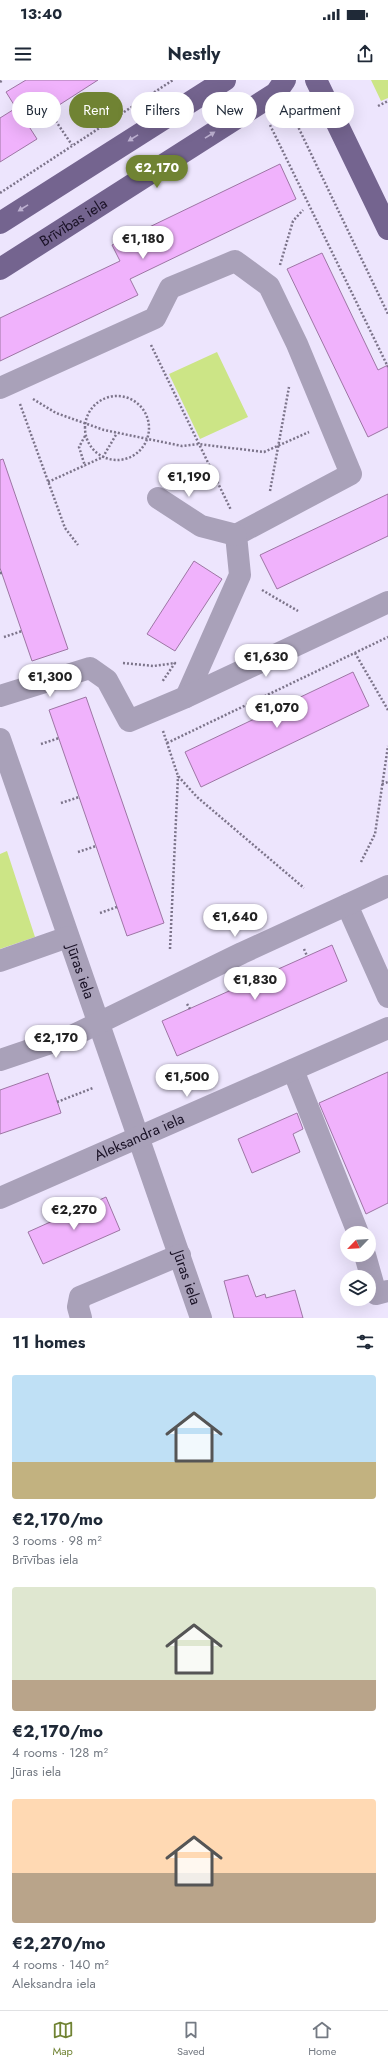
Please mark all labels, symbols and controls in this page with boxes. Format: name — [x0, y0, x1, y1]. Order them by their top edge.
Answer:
text: 13:40 — [20, 3, 62, 25]
text: Nestly — [168, 41, 220, 67]
icon: menu — [12, 43, 34, 65]
icon: share — [354, 43, 376, 65]
chip: Buy — [12, 92, 61, 128]
chip: Rent — [69, 92, 123, 128]
chip: Filters — [131, 92, 194, 128]
chip: New — [202, 92, 257, 128]
chip: Apartment — [265, 92, 354, 128]
one-way arrow — [204, 132, 216, 139]
one-way arrow — [127, 135, 139, 142]
pin: €2,170 — [124, 155, 190, 189]
text: €2,170 — [135, 158, 179, 177]
street label: Brīvības iela — [35, 192, 112, 252]
one-way arrow — [18, 204, 29, 212]
pin: €1,180 — [110, 226, 176, 260]
text: €1,180 — [122, 229, 164, 248]
pin: €1,190 — [156, 464, 222, 498]
text: €1,190 — [167, 467, 211, 486]
pin: €1,630 — [233, 644, 299, 678]
text: €1,630 — [244, 647, 288, 666]
pin: €1,300 — [17, 664, 83, 698]
text: €1,300 — [28, 667, 72, 686]
pin: €1,070 — [244, 695, 310, 729]
text: €1,070 — [255, 698, 299, 717]
pin: €1,640 — [202, 904, 268, 938]
text: €1,640 — [212, 907, 258, 926]
street label: Jūras iela — [60, 939, 100, 1002]
pin: €1,830 — [222, 967, 288, 1001]
text: €1,830 — [233, 970, 277, 989]
pin: €2,170 — [23, 1025, 89, 1059]
text: €2,170 — [34, 1028, 78, 1047]
pin: €1,500 — [154, 1064, 220, 1098]
text: €1,500 — [165, 1067, 209, 1086]
street label: Aleksandra iela — [91, 1108, 188, 1166]
pin: €2,270 — [41, 1197, 107, 1231]
text: €2,270 — [51, 1200, 97, 1219]
north arrow — [340, 1226, 376, 1262]
map controls — [340, 1226, 376, 1306]
street label: Jūras iela — [167, 1245, 207, 1308]
button: layers — [340, 1270, 376, 1306]
text: 11 homes — [12, 1330, 86, 1354]
icon: filters — [354, 1331, 376, 1353]
icon: home — [158, 1401, 230, 1473]
text: €2,170/mo — [12, 1507, 103, 1531]
text: 3 rooms · 98 m² — [12, 1531, 102, 1550]
text: Brīvības iela — [12, 1550, 78, 1569]
icon: home — [158, 1613, 230, 1685]
text: €2,170/mo — [12, 1719, 103, 1743]
text: 4 rooms · 128 m² — [12, 1743, 108, 1762]
text: Jūras iela — [12, 1762, 61, 1781]
icon: home — [158, 1825, 230, 1897]
text: €2,270/mo — [12, 1931, 106, 1955]
text: 4 rooms · 140 m² — [12, 1955, 109, 1974]
text: Aleksandra iela — [12, 1974, 96, 1993]
tab: Map — [52, 2019, 74, 2059]
tab: Saved — [177, 2019, 205, 2059]
tab: Home — [308, 2019, 336, 2059]

